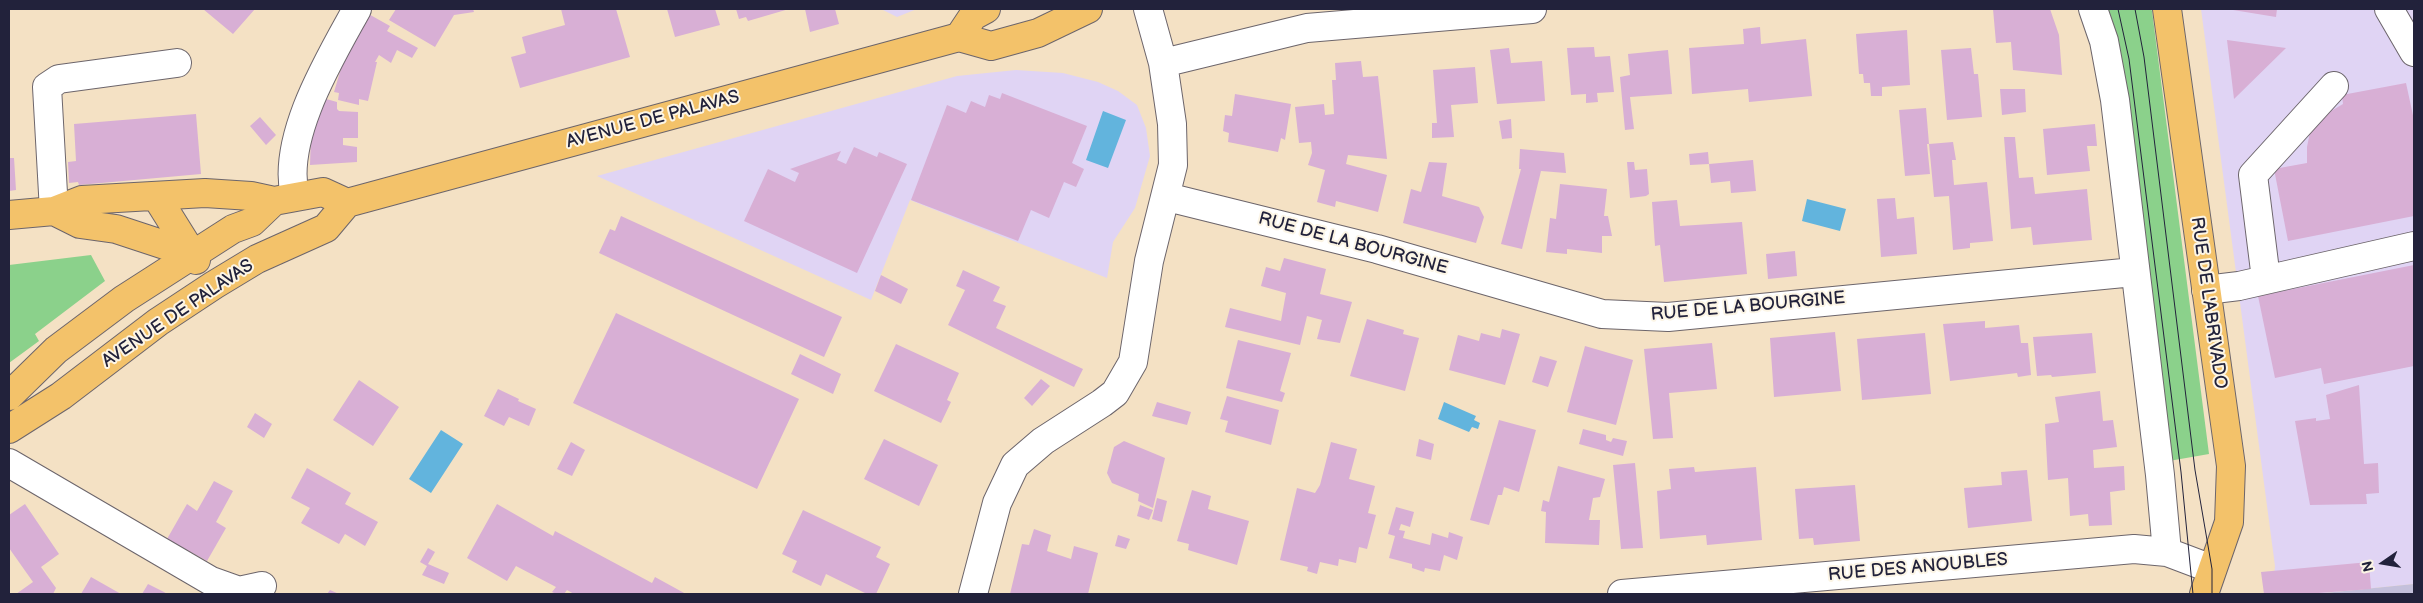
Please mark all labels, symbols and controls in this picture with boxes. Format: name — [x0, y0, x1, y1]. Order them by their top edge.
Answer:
street label: AVENUE DE PALAVAS — [564, 87, 742, 153]
street label: RUE DE LA BOURGINE — [1256, 208, 1450, 280]
street label: RUE DE L'ABRIVADO — [2185, 216, 2231, 390]
street label: AVENUE DE PALAVAS — [98, 255, 258, 373]
street label: RUE DE LA BOURGINE — [1650, 288, 1846, 326]
north arrow — [2358, 538, 2408, 588]
street label: RUE DES ANOUBLES — [1827, 549, 2009, 587]
text: N — [2358, 559, 2377, 574]

